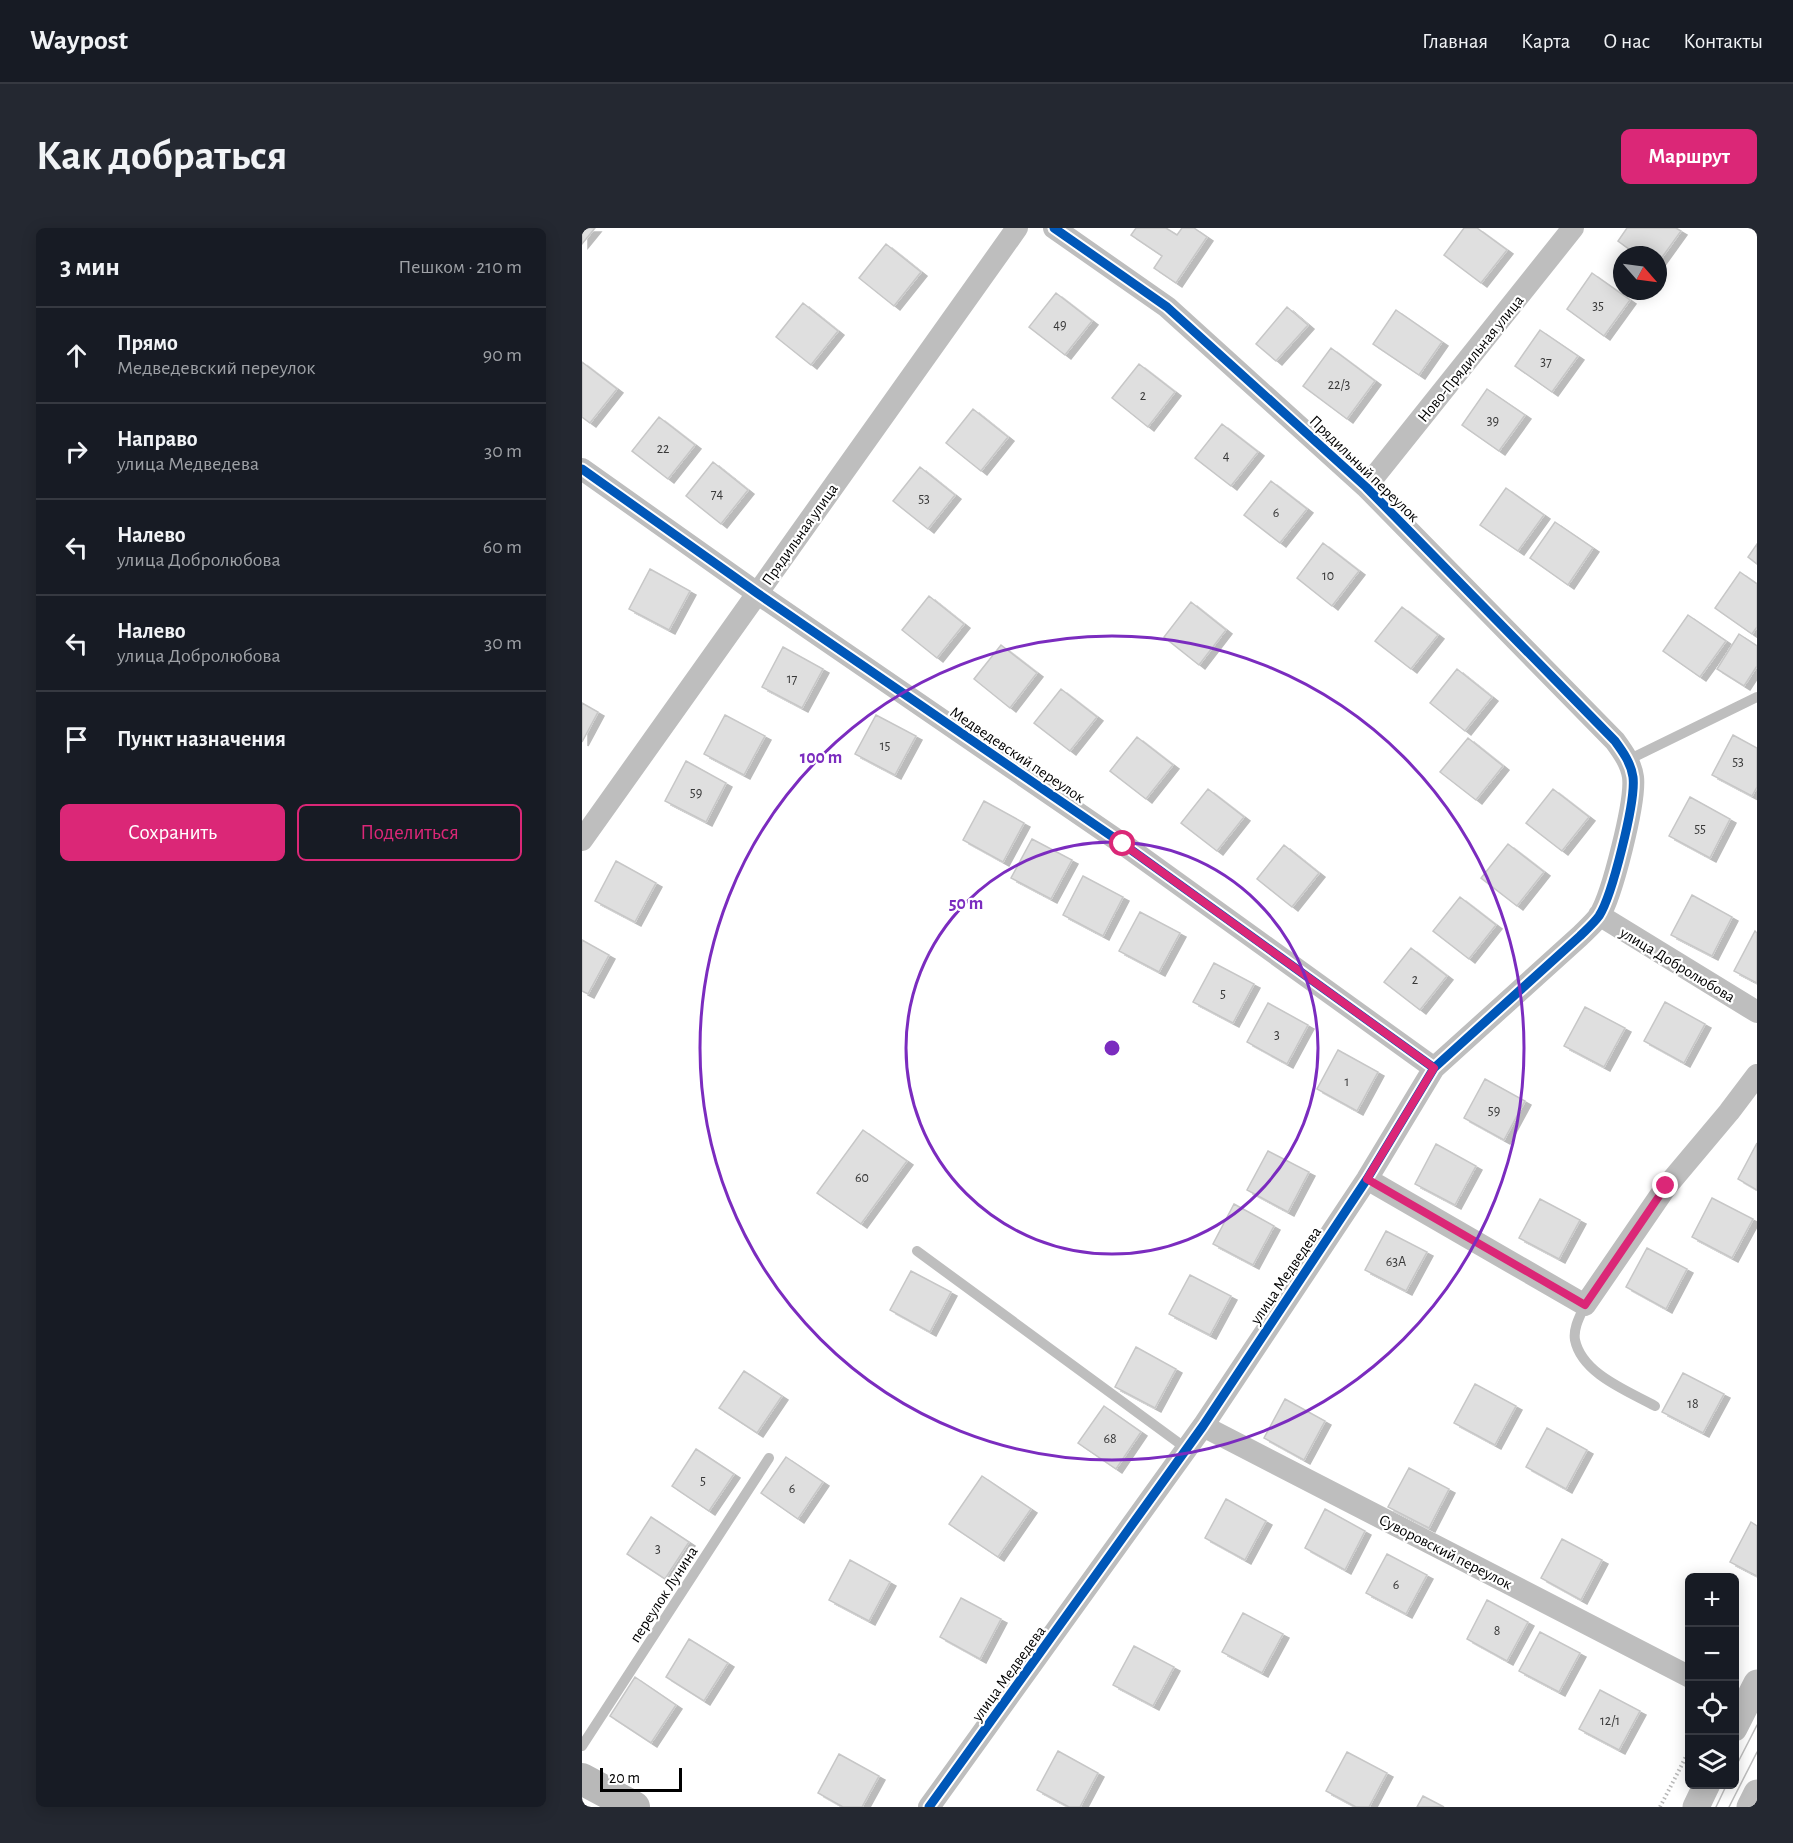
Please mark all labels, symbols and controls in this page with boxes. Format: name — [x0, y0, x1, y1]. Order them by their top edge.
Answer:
text: Waypost — [30, 27, 128, 55]
text: Главная — [1422, 31, 1488, 52]
text: Карта — [1521, 31, 1570, 52]
text: О нас — [1603, 31, 1650, 52]
text: Контакты — [1683, 31, 1763, 52]
button: Маршрут — [1621, 129, 1757, 184]
text: Как добраться — [36, 135, 287, 177]
north arrow — [1613, 246, 1667, 300]
text: 3 мин — [60, 254, 120, 280]
text: Пешком · 210 m — [398, 257, 522, 277]
street label: Ново-Прядильная улица — [1415, 292, 1528, 426]
house number: 35 — [1592, 299, 1604, 313]
house number: 49 — [1053, 318, 1067, 332]
text: Прямо — [117, 332, 178, 354]
icon: ahead — [60, 339, 93, 372]
text: 90 m — [483, 345, 522, 365]
house number: 37 — [1540, 355, 1552, 369]
text: Медведевский переулок — [117, 358, 316, 378]
house number: 22/3 — [1328, 378, 1350, 392]
house number: 2 — [1140, 389, 1146, 403]
street label: Прядильный переулок — [1306, 412, 1423, 526]
house number: 39 — [1487, 414, 1499, 428]
text: Направо — [117, 428, 198, 450]
icon: right — [60, 435, 93, 468]
text: 30 m — [484, 441, 522, 461]
house number: 22 — [657, 442, 669, 456]
house number: 4 — [1223, 449, 1230, 463]
text: улица Медведева — [117, 454, 259, 474]
street label: Прядильная улица — [759, 481, 842, 589]
house number: 74 — [711, 487, 724, 501]
house number: 53 — [918, 492, 930, 506]
house number: 6 — [1273, 506, 1279, 520]
text: Налево — [117, 524, 186, 546]
icon: left — [60, 531, 93, 564]
text: 60 m — [483, 537, 522, 557]
text: улица Добролюбова — [117, 550, 281, 570]
house number: 10 — [1322, 569, 1334, 583]
text: Налево — [117, 620, 186, 642]
icon: left — [60, 627, 93, 660]
text: 30 m — [484, 633, 522, 653]
text: улица Добролюбова — [117, 646, 281, 666]
house number: 17 — [787, 672, 797, 686]
street label: Медведевский переулок — [947, 704, 1088, 807]
icon: arrive — [60, 723, 93, 756]
text: Пункт назначения — [117, 728, 286, 750]
house number: 15 — [880, 739, 890, 753]
text: 100 m — [800, 749, 842, 767]
house number: 53 — [1732, 755, 1744, 769]
house number: 59 — [690, 786, 702, 800]
button: Сохранить — [60, 804, 285, 861]
button: Поделиться — [297, 804, 522, 861]
house number: 55 — [1694, 822, 1706, 836]
route start — [1109, 830, 1135, 856]
text: 50 m — [949, 895, 983, 913]
street label: улица Добролюбова — [1616, 924, 1738, 1006]
house number: 2 — [1412, 973, 1418, 987]
house number: 5 — [1220, 987, 1226, 1001]
house number: 3 — [1274, 1028, 1280, 1042]
centre of rings — [1102, 1038, 1122, 1058]
house number: 1 — [1345, 1075, 1349, 1089]
house number: 59 — [1488, 1104, 1500, 1118]
house number: 60 — [855, 1171, 869, 1185]
route end — [1652, 1172, 1678, 1198]
street label: улица Медведева — [1247, 1224, 1325, 1329]
house number: 63А — [1386, 1255, 1406, 1269]
house number: 18 — [1687, 1397, 1699, 1411]
house number: 68 — [1103, 1432, 1117, 1446]
house number: 5 — [700, 1474, 706, 1488]
house number: 6 — [789, 1482, 795, 1496]
street label: Суворовский переулок — [1376, 1511, 1515, 1594]
house number: 3 — [655, 1542, 661, 1556]
street label: переулок Лунина — [627, 1544, 702, 1646]
map controls — [1685, 1573, 1739, 1789]
button: + — [1685, 1573, 1739, 1627]
house number: 6 — [1393, 1578, 1399, 1592]
street label: улица Медведева — [968, 1623, 1050, 1726]
house number: 8 — [1494, 1624, 1500, 1638]
button: − — [1685, 1627, 1739, 1681]
button: locate — [1685, 1681, 1739, 1735]
house number: 12/1 — [1600, 1714, 1620, 1728]
button: layers — [1685, 1735, 1739, 1789]
scale bar — [600, 1765, 682, 1792]
text: 20 m — [609, 1770, 640, 1786]

